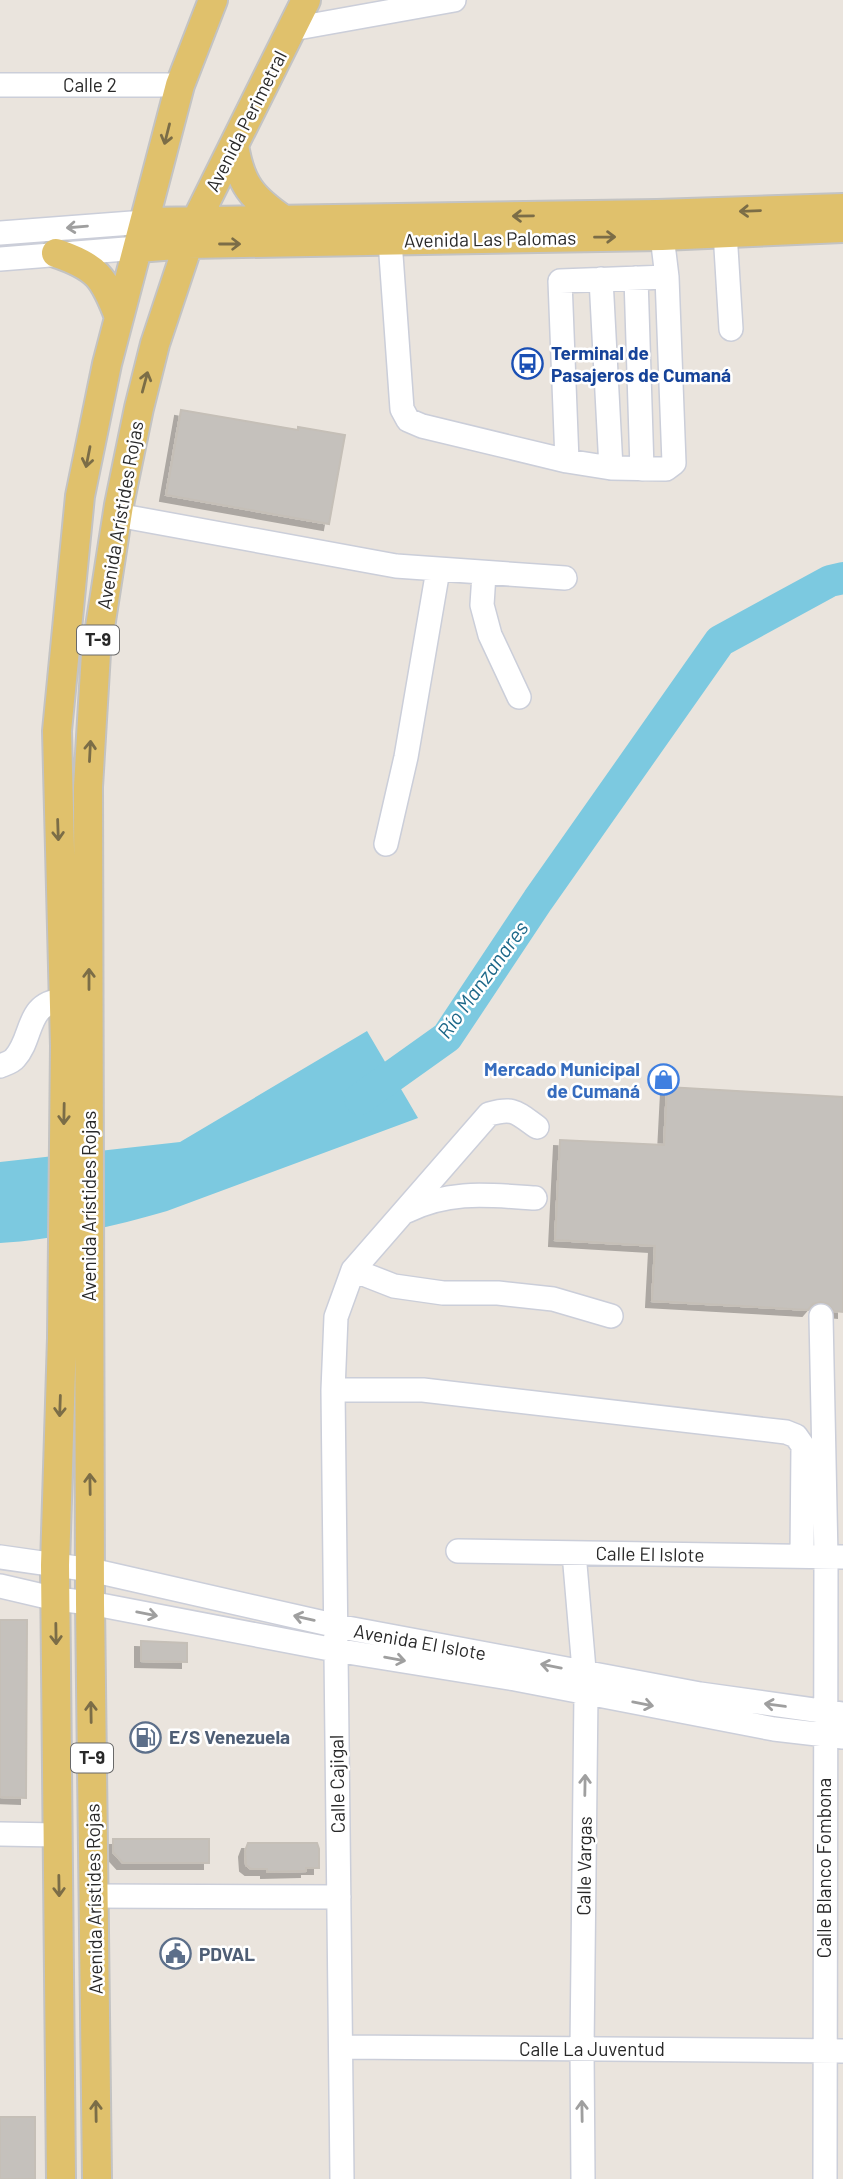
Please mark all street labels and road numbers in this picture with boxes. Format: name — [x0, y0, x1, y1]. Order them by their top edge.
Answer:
street label: Avenida Perimetral — [200, 46, 291, 195]
street label: Calle 2 — [63, 73, 117, 96]
street label: Avenida Las Palomas — [404, 225, 576, 252]
street label: Avenida Arístides Rojas — [92, 419, 147, 611]
road number: T-9 — [77, 626, 119, 654]
street label: Avenida Arístides Rojas — [77, 1111, 100, 1301]
street label: Calle El Islote — [595, 1541, 705, 1566]
street label: Avenida El Islote — [352, 1619, 488, 1664]
street label: Calle Cajigal — [324, 1734, 349, 1834]
road number: T-9 — [71, 1744, 113, 1772]
street label: Calle Blanco Fombona — [812, 1778, 835, 1958]
street label: Avenida Arístides Rojas — [80, 1803, 107, 1995]
street label: Calle Vargas — [571, 1816, 596, 1916]
street label: Calle La Juventud — [519, 2037, 665, 2060]

